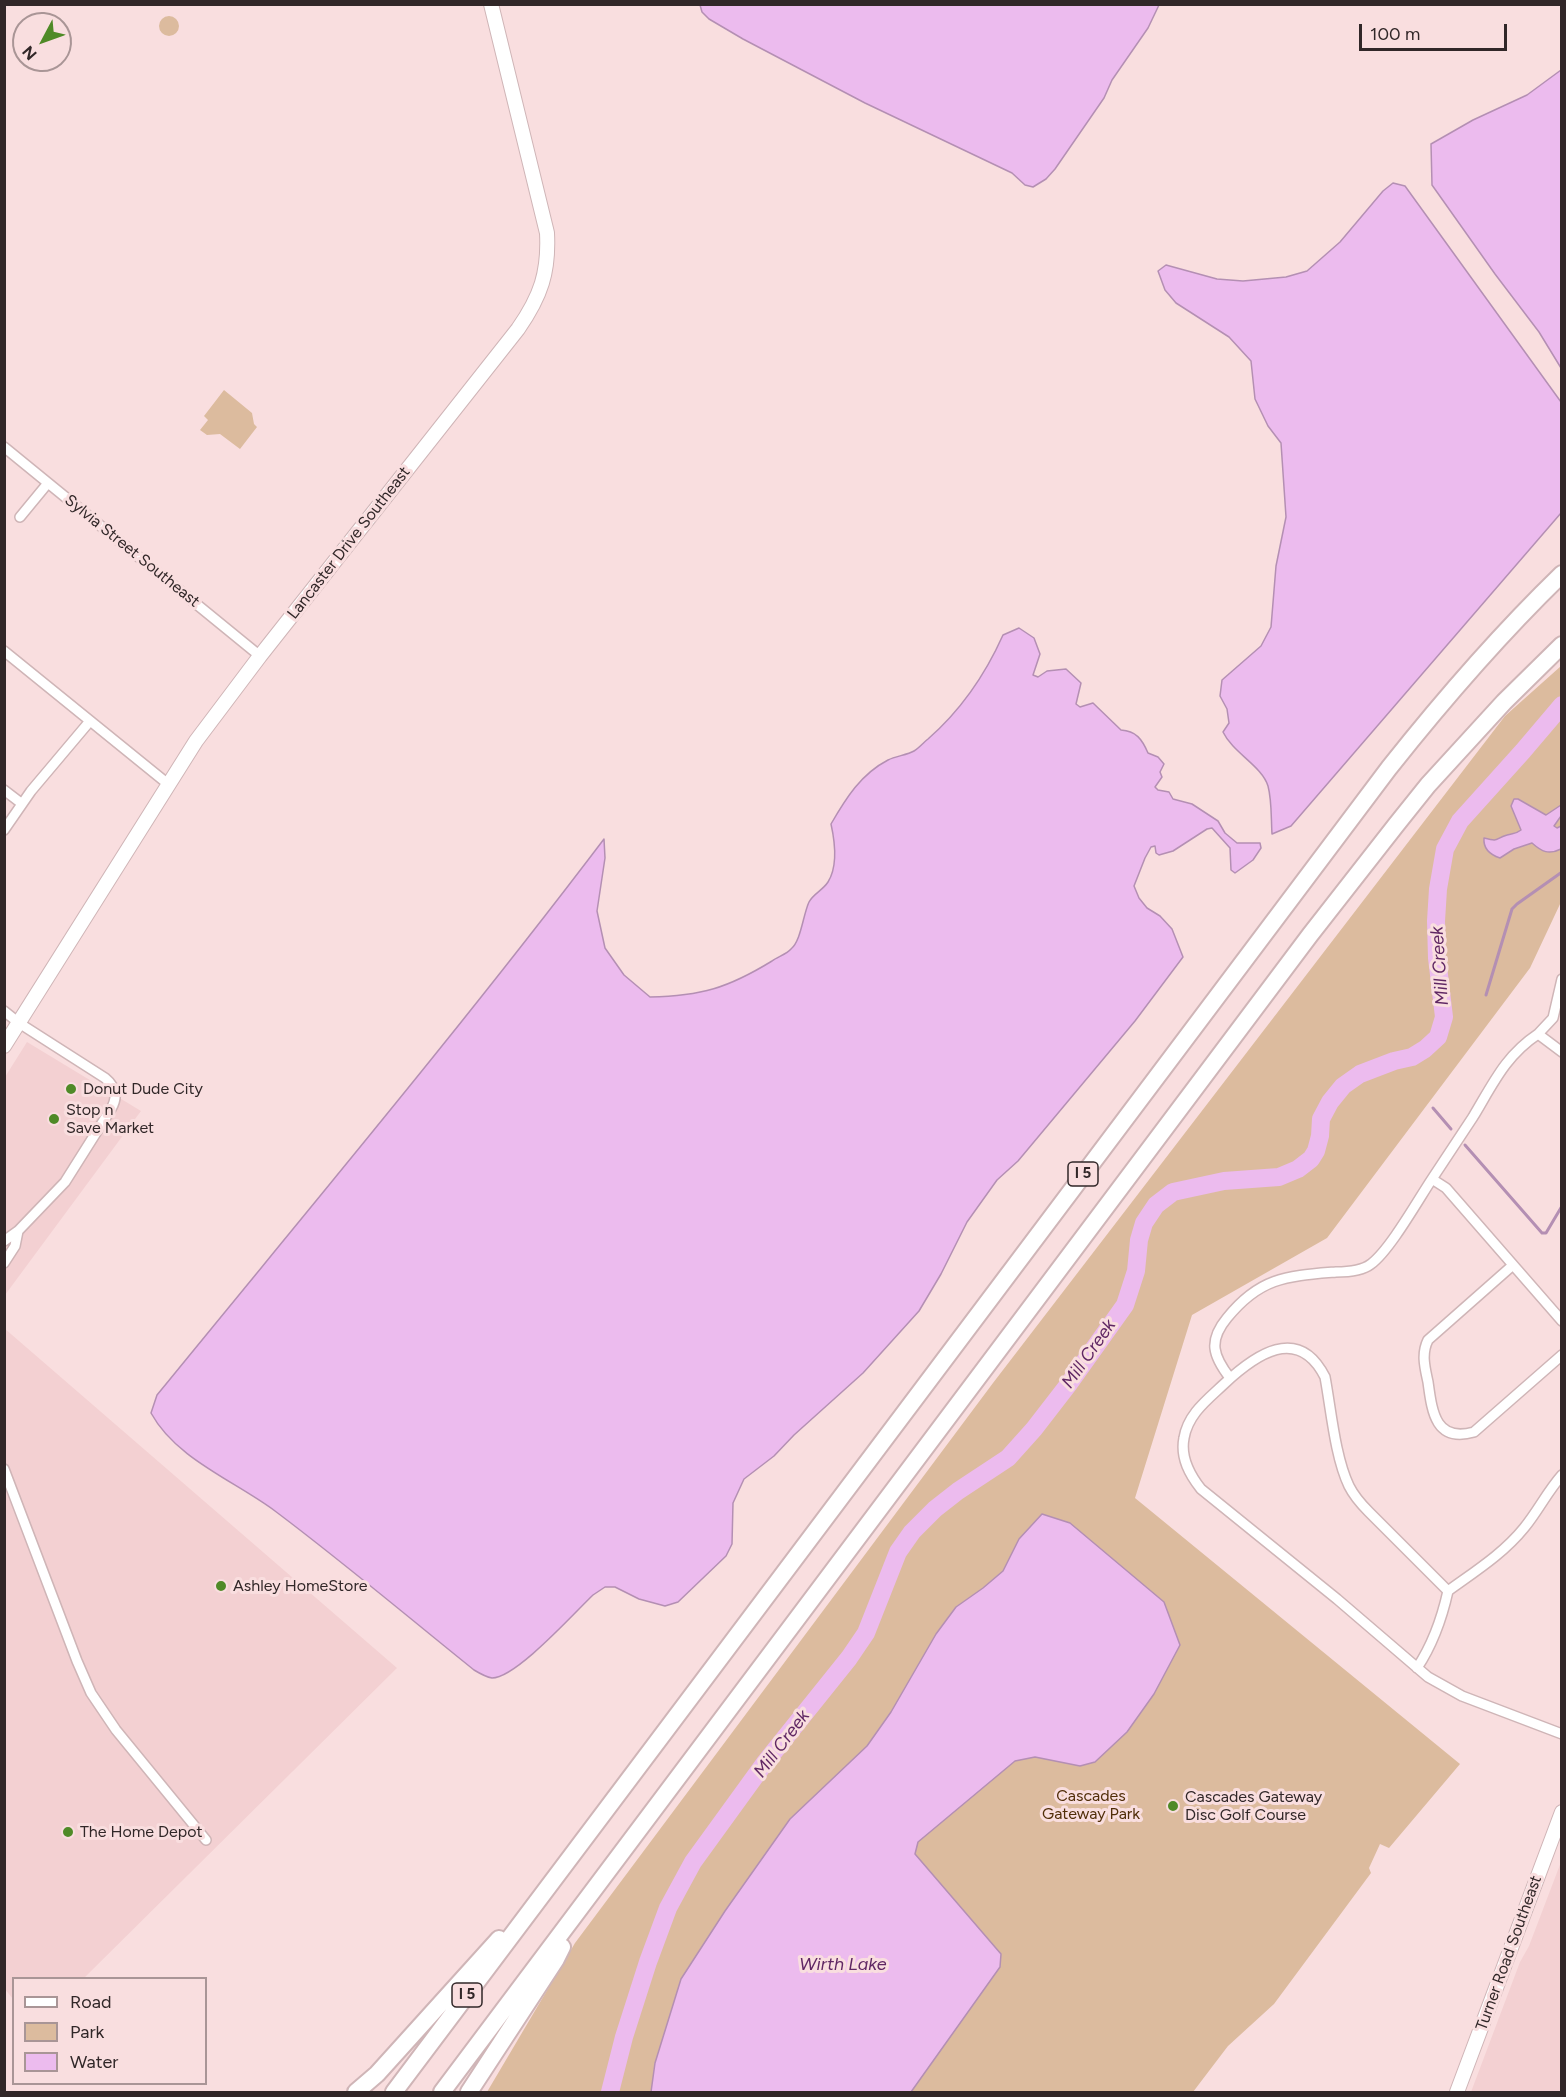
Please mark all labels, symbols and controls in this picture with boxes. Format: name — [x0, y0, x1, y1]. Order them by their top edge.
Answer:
north arrow — [12, 12, 72, 72]
scale bar — [1362, 12, 1510, 50]
text: 100 m — [1370, 23, 1420, 45]
text: N — [18, 42, 41, 64]
street label: Lancaster Drive Southeast — [284, 463, 414, 623]
street label: Sylvia Street Southeast — [61, 491, 203, 611]
water label: Mill Creek — [1426, 926, 1454, 1006]
place label: Donut Dude City — [83, 1079, 203, 1099]
marker: Donut Dude City — [64, 1082, 78, 1096]
place label: Stop n Save Market — [66, 1100, 154, 1138]
marker: Stop n Save Market — [47, 1112, 61, 1126]
road number: I 5 — [1068, 1162, 1098, 1186]
water label: Mill Creek — [1057, 1315, 1121, 1393]
place label: Ashley HomeStore — [233, 1576, 368, 1596]
marker: Ashley HomeStore — [214, 1579, 228, 1593]
water label: Mill Creek — [749, 1706, 815, 1782]
park label: Cascades Gateway Park — [1042, 1786, 1140, 1824]
place label: Cascades Gateway Disc Golf Course — [1185, 1787, 1322, 1825]
marker: Cascades Gateway Disc Golf Course — [1166, 1799, 1180, 1813]
place label: The Home Depot — [80, 1822, 203, 1842]
marker: The Home Depot — [61, 1825, 75, 1839]
street label: Turner Road Southeast — [1472, 1873, 1546, 2033]
water label: Wirth Lake — [799, 1954, 887, 1976]
legend — [12, 1977, 207, 2085]
road number: I 5 — [452, 1983, 482, 2007]
text: Road — [70, 1991, 111, 2013]
text: Park — [70, 2021, 104, 2043]
text: Water — [70, 2051, 118, 2073]

